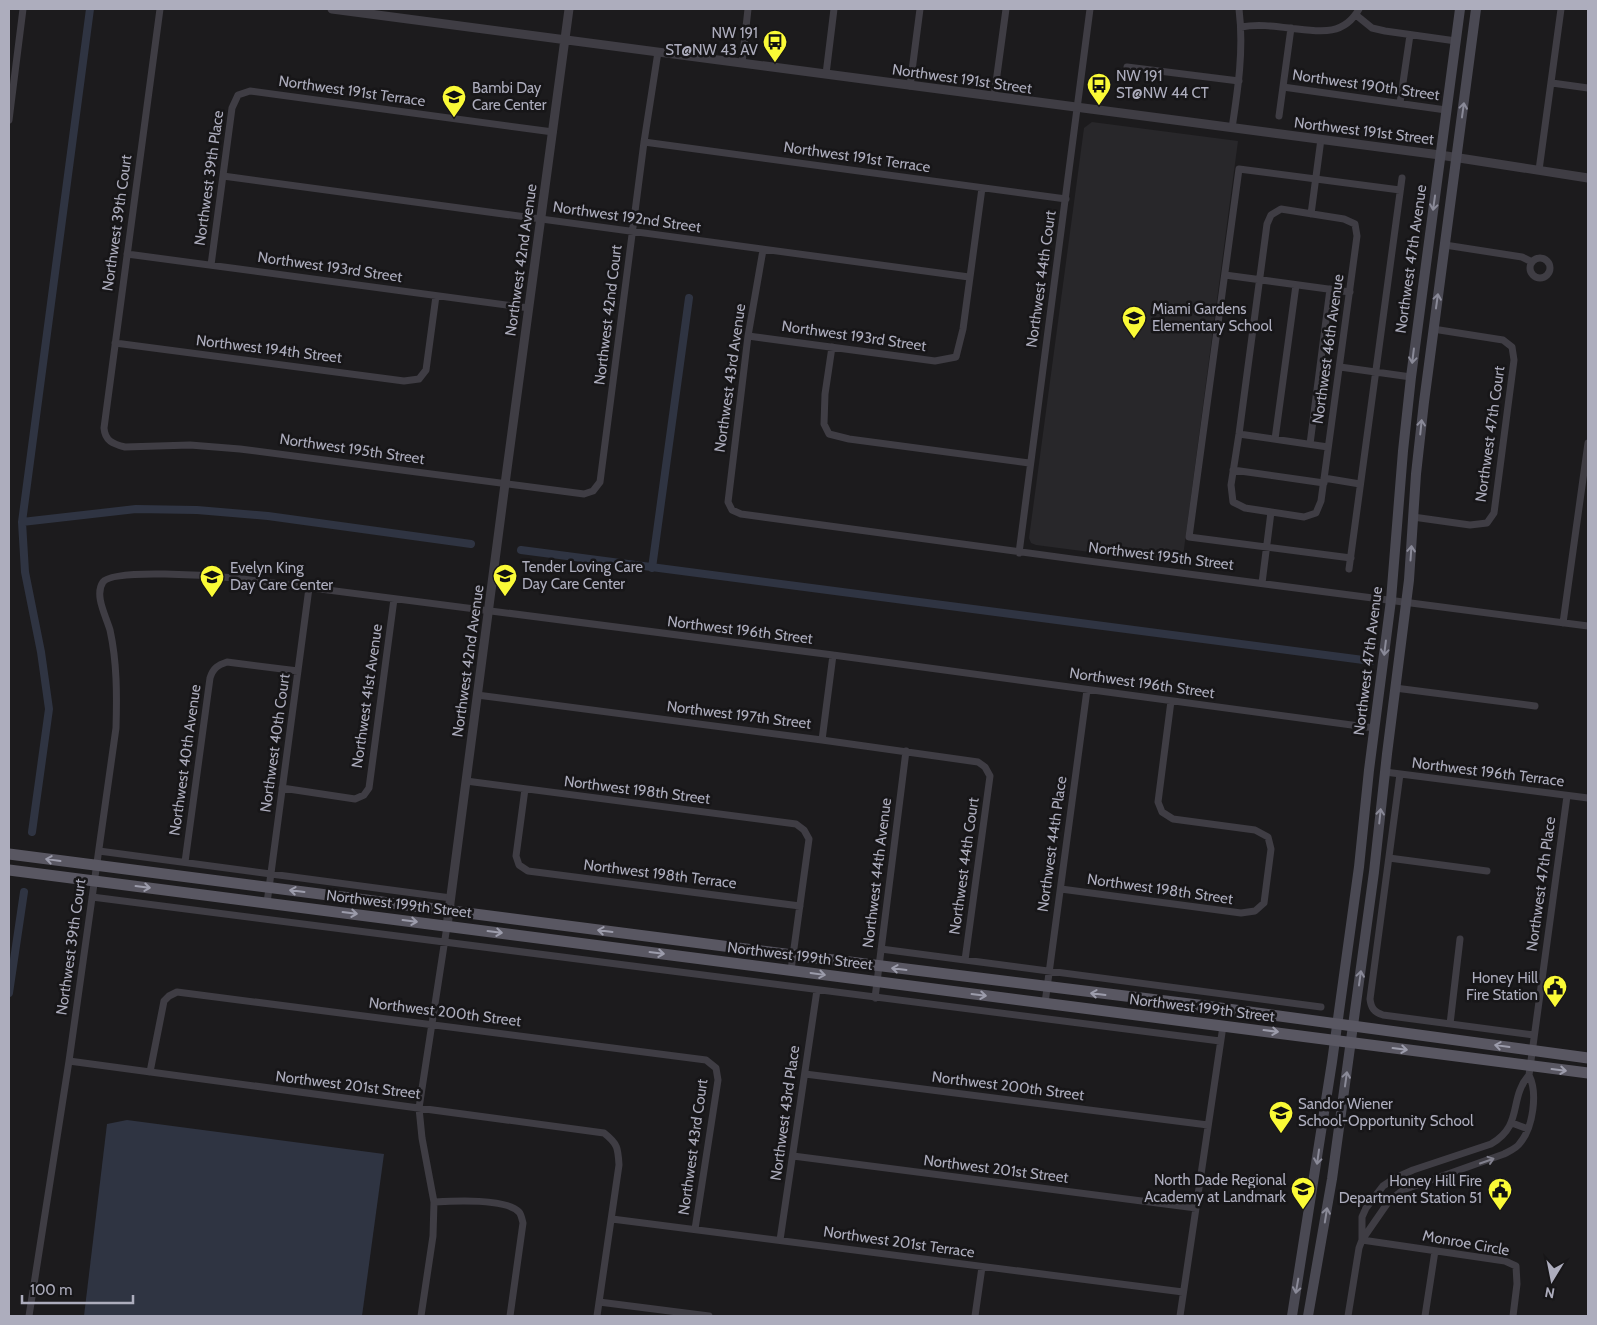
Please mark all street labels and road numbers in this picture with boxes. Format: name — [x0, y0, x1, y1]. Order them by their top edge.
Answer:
street label: Northwest 191st Street — [891, 60, 1033, 98]
street label: Northwest 190th Street — [1291, 66, 1441, 104]
street label: Northwest 191st Terrace — [278, 72, 427, 110]
street label: Northwest 39th Place — [191, 109, 227, 247]
street label: Northwest 191st Street — [1293, 113, 1435, 149]
street label: Northwest 191st Terrace — [783, 138, 932, 176]
street label: Northwest 39th Court — [99, 154, 135, 292]
street label: Northwest 42nd Avenue — [501, 182, 541, 337]
street label: Northwest 47th Avenue — [1392, 183, 1430, 334]
street label: Northwest 192nd Street — [552, 198, 702, 236]
street label: Northwest 44th Court — [1022, 209, 1060, 349]
street label: Northwest 42nd Court — [590, 244, 626, 386]
street label: Northwest 193rd Street — [257, 248, 403, 286]
street label: Northwest 46th Avenue — [1309, 273, 1347, 425]
street label: Northwest 43rd Avenue — [711, 302, 749, 454]
street label: Northwest 193rd Street — [781, 317, 927, 355]
street label: Northwest 194th Street — [195, 331, 343, 367]
street label: Northwest 47th Court — [1472, 365, 1508, 503]
street label: Northwest 195th Street — [278, 430, 426, 468]
street label: Northwest 195th Street — [1087, 538, 1235, 574]
street label: Northwest 42nd Avenue — [448, 583, 488, 738]
street label: Northwest 47th Avenue — [1350, 585, 1386, 736]
street label: Northwest 196th Street — [666, 612, 814, 648]
street label: Northwest 41st Avenue — [348, 622, 386, 769]
street label: Northwest 196th Street — [1068, 664, 1216, 702]
street label: Northwest 40th Court — [256, 672, 294, 814]
street label: Northwest 40th Avenue — [165, 683, 205, 837]
street label: Northwest 197th Street — [666, 697, 812, 733]
street label: Northwest 196th Terrace — [1411, 754, 1566, 790]
street label: Northwest 198th Street — [563, 772, 711, 808]
street label: Northwest 44th Place — [1034, 775, 1070, 913]
street label: Northwest 44th Court — [945, 796, 983, 936]
street label: Northwest 44th Avenue — [859, 797, 895, 949]
street label: Northwest 47th Place — [1523, 815, 1559, 953]
street label: Northwest 198th Terrace — [582, 856, 738, 892]
street label: Northwest 198th Street — [1086, 870, 1234, 908]
street label: Northwest 39th Court — [53, 878, 89, 1016]
street label: Northwest 199th Street — [325, 886, 473, 922]
street label: Northwest 199th Street — [726, 938, 874, 974]
street label: Northwest 199th Street — [1128, 990, 1276, 1026]
street label: Northwest 200th Street — [368, 994, 522, 1030]
street label: Northwest 43rd Place — [767, 1044, 803, 1182]
street label: Northwest 201st Street — [274, 1067, 422, 1103]
street label: Northwest 200th Street — [931, 1068, 1085, 1104]
street label: Northwest 43rd Court — [675, 1078, 711, 1216]
street label: Northwest 201st Street — [922, 1151, 1070, 1187]
street label: Northwest 201st Terrace — [822, 1222, 976, 1262]
street label: Monroe Circle — [1421, 1227, 1511, 1260]

